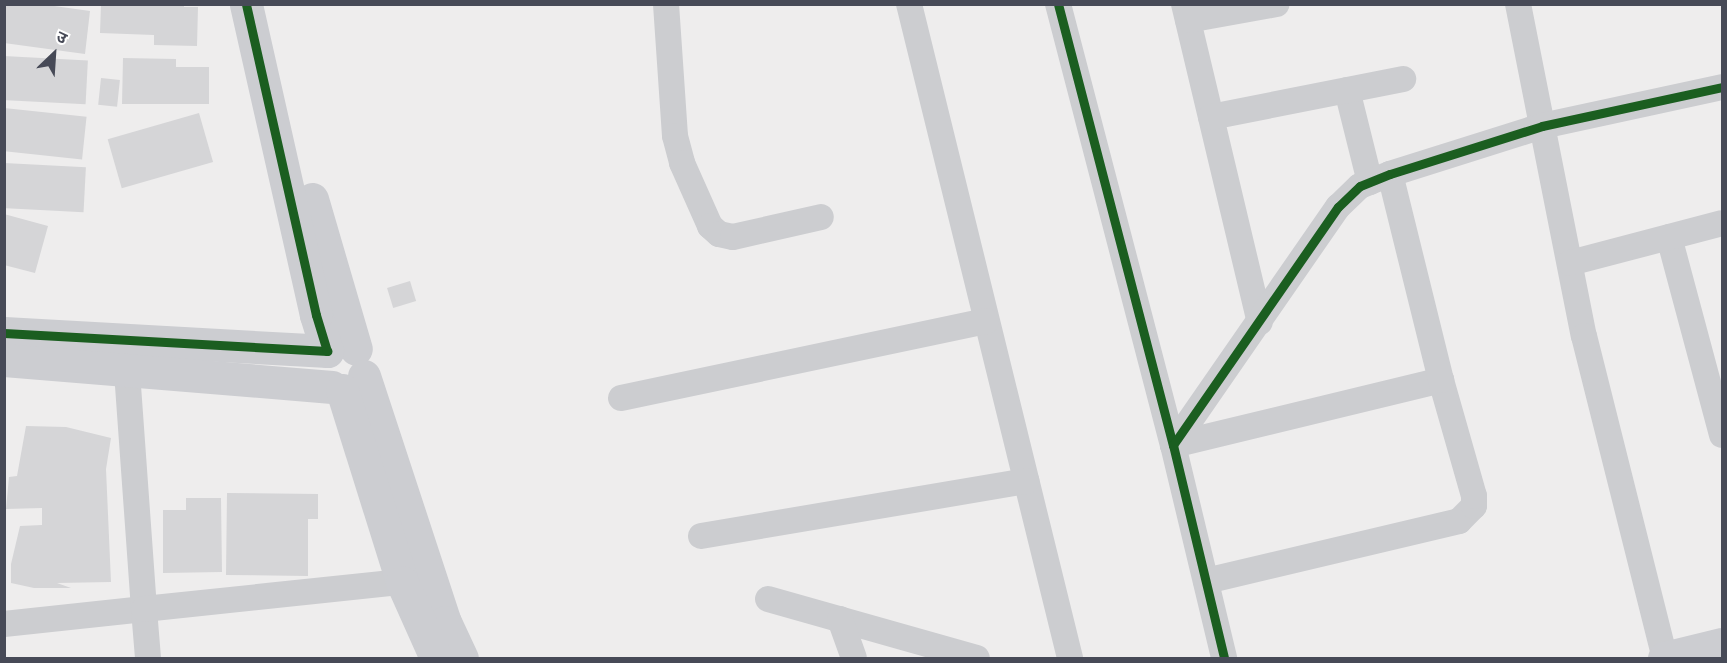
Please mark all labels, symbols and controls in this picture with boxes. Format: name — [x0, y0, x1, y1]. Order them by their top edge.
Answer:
north arrow — [24, 24, 84, 84]
text: उ — [54, 27, 70, 48]

